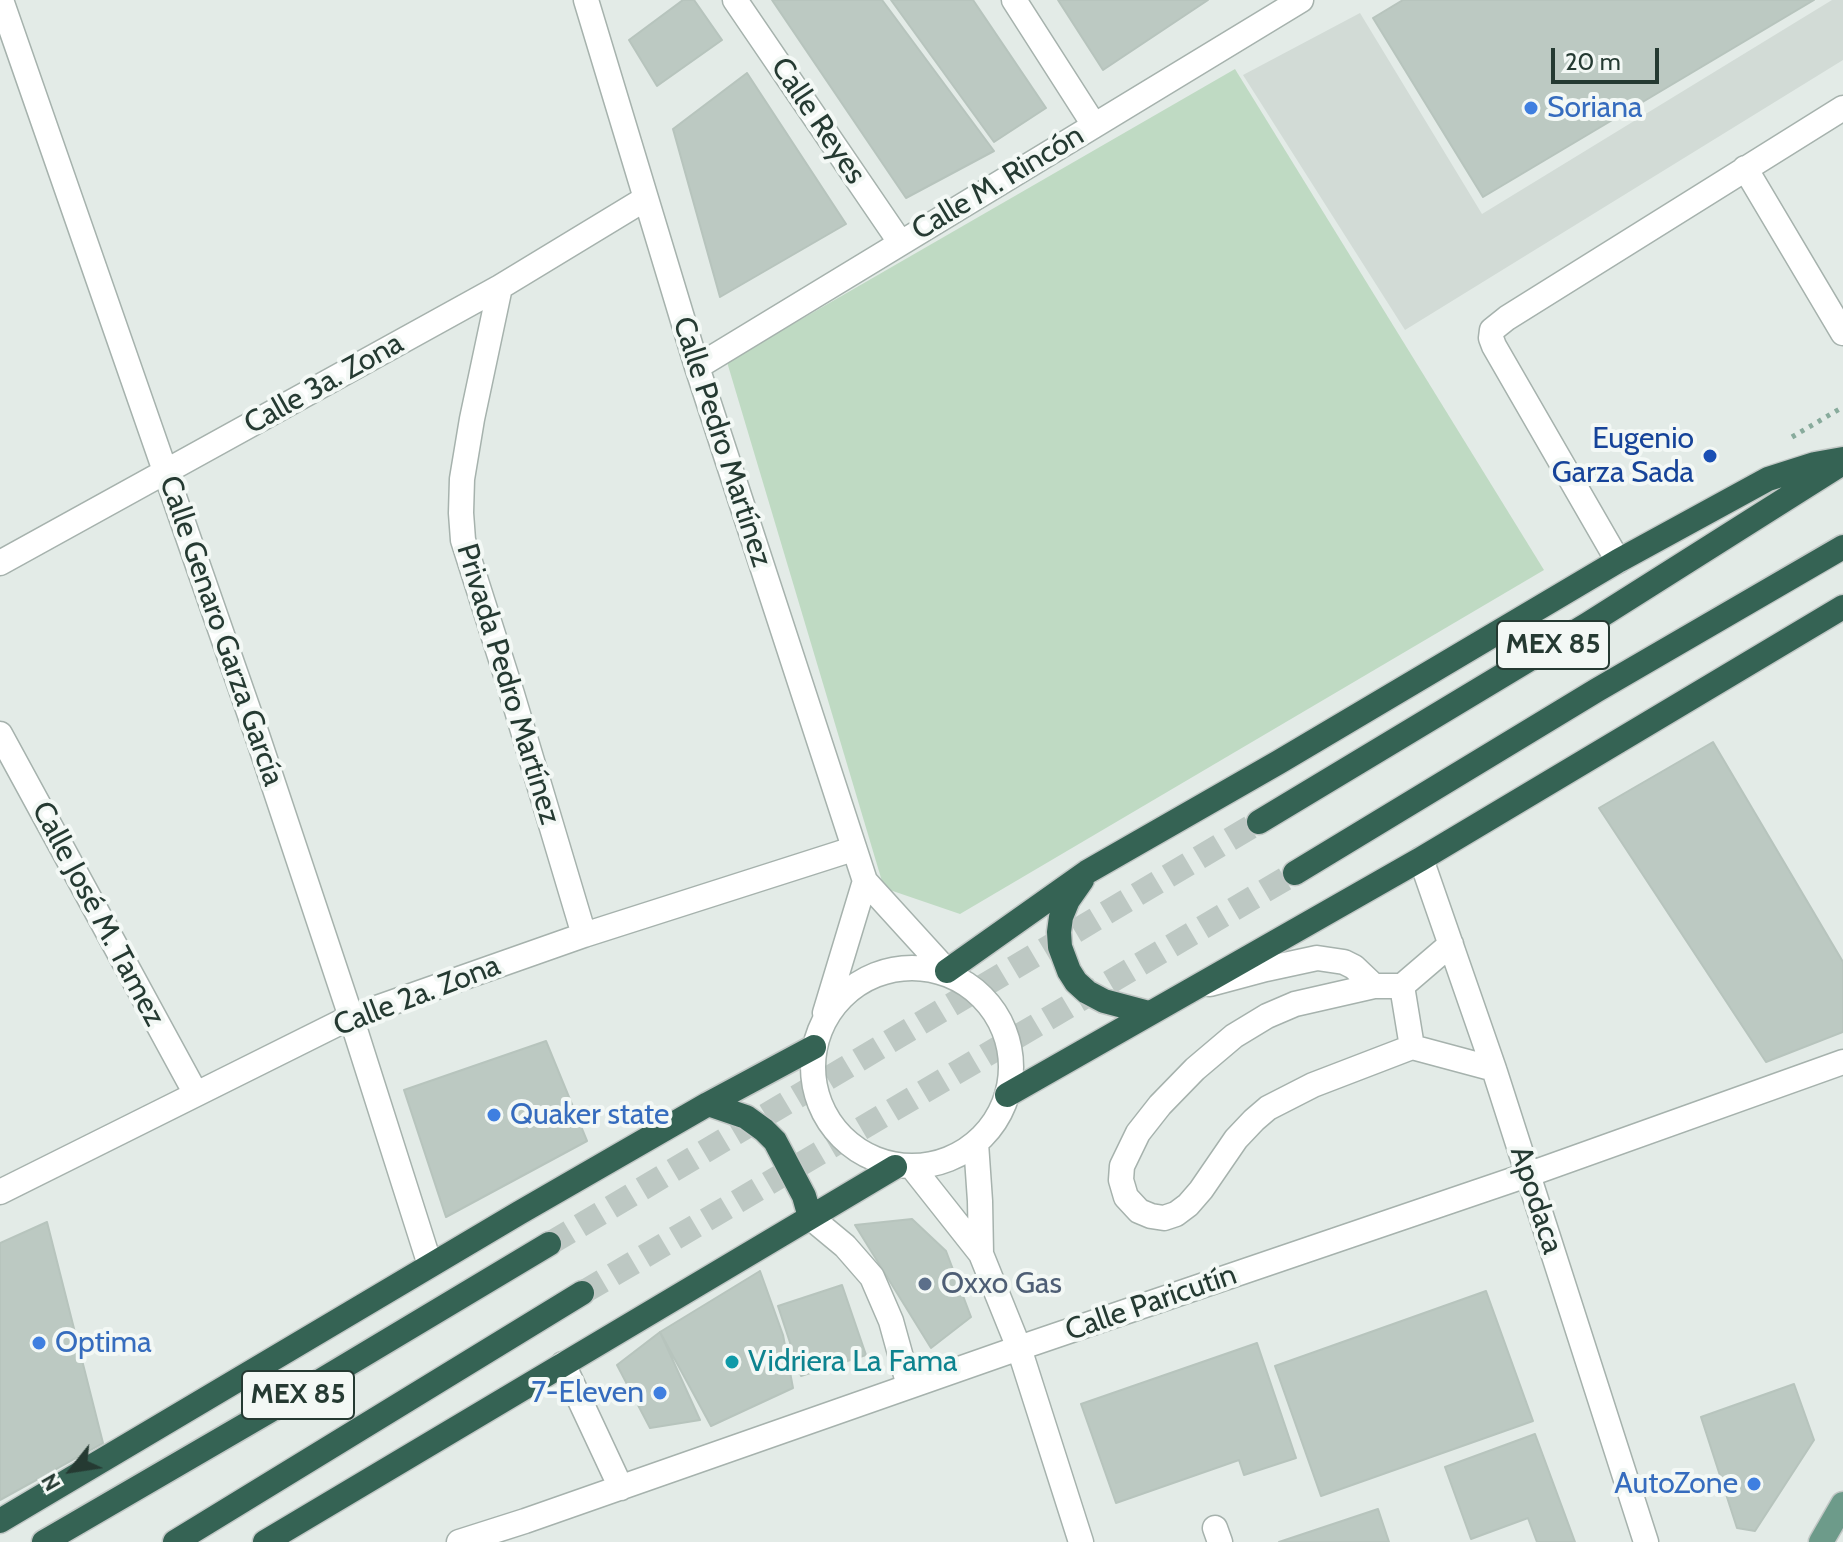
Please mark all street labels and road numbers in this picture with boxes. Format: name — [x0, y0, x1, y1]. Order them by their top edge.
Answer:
street label: Calle Reyes — [763, 51, 873, 191]
street label: Calle M. Rincón — [906, 118, 1090, 248]
street label: Calle Pedro Martínez — [665, 312, 779, 572]
street label: Calle 3a. Zona — [238, 326, 410, 442]
street label: Calle Genaro Garza García — [151, 471, 291, 791]
street label: Privada Pedro Martínez — [448, 539, 568, 829]
road number: MEX 85 — [1497, 621, 1609, 669]
street label: Calle José M. Tamez — [24, 796, 172, 1032]
street label: Calle 2a. Zona — [329, 948, 505, 1044]
street label: Apodaca — [1502, 1142, 1570, 1258]
street label: Calle Paricutín — [1061, 1257, 1241, 1349]
road number: MEX 85 — [242, 1371, 354, 1419]

